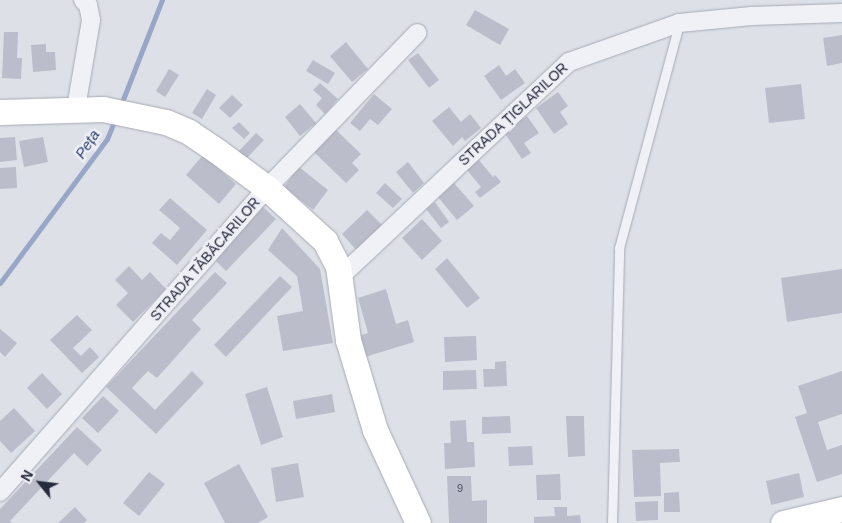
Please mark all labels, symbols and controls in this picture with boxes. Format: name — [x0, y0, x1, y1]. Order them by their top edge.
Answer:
street label: STRADA ȚIGLARILOR — [455, 59, 571, 169]
water label: Peța — [71, 126, 103, 162]
street label: STRADA TĂBĂCARILOR — [146, 193, 264, 325]
north arrow — [15, 458, 65, 508]
text: N — [17, 467, 36, 484]
house number: 9 — [457, 481, 463, 495]

